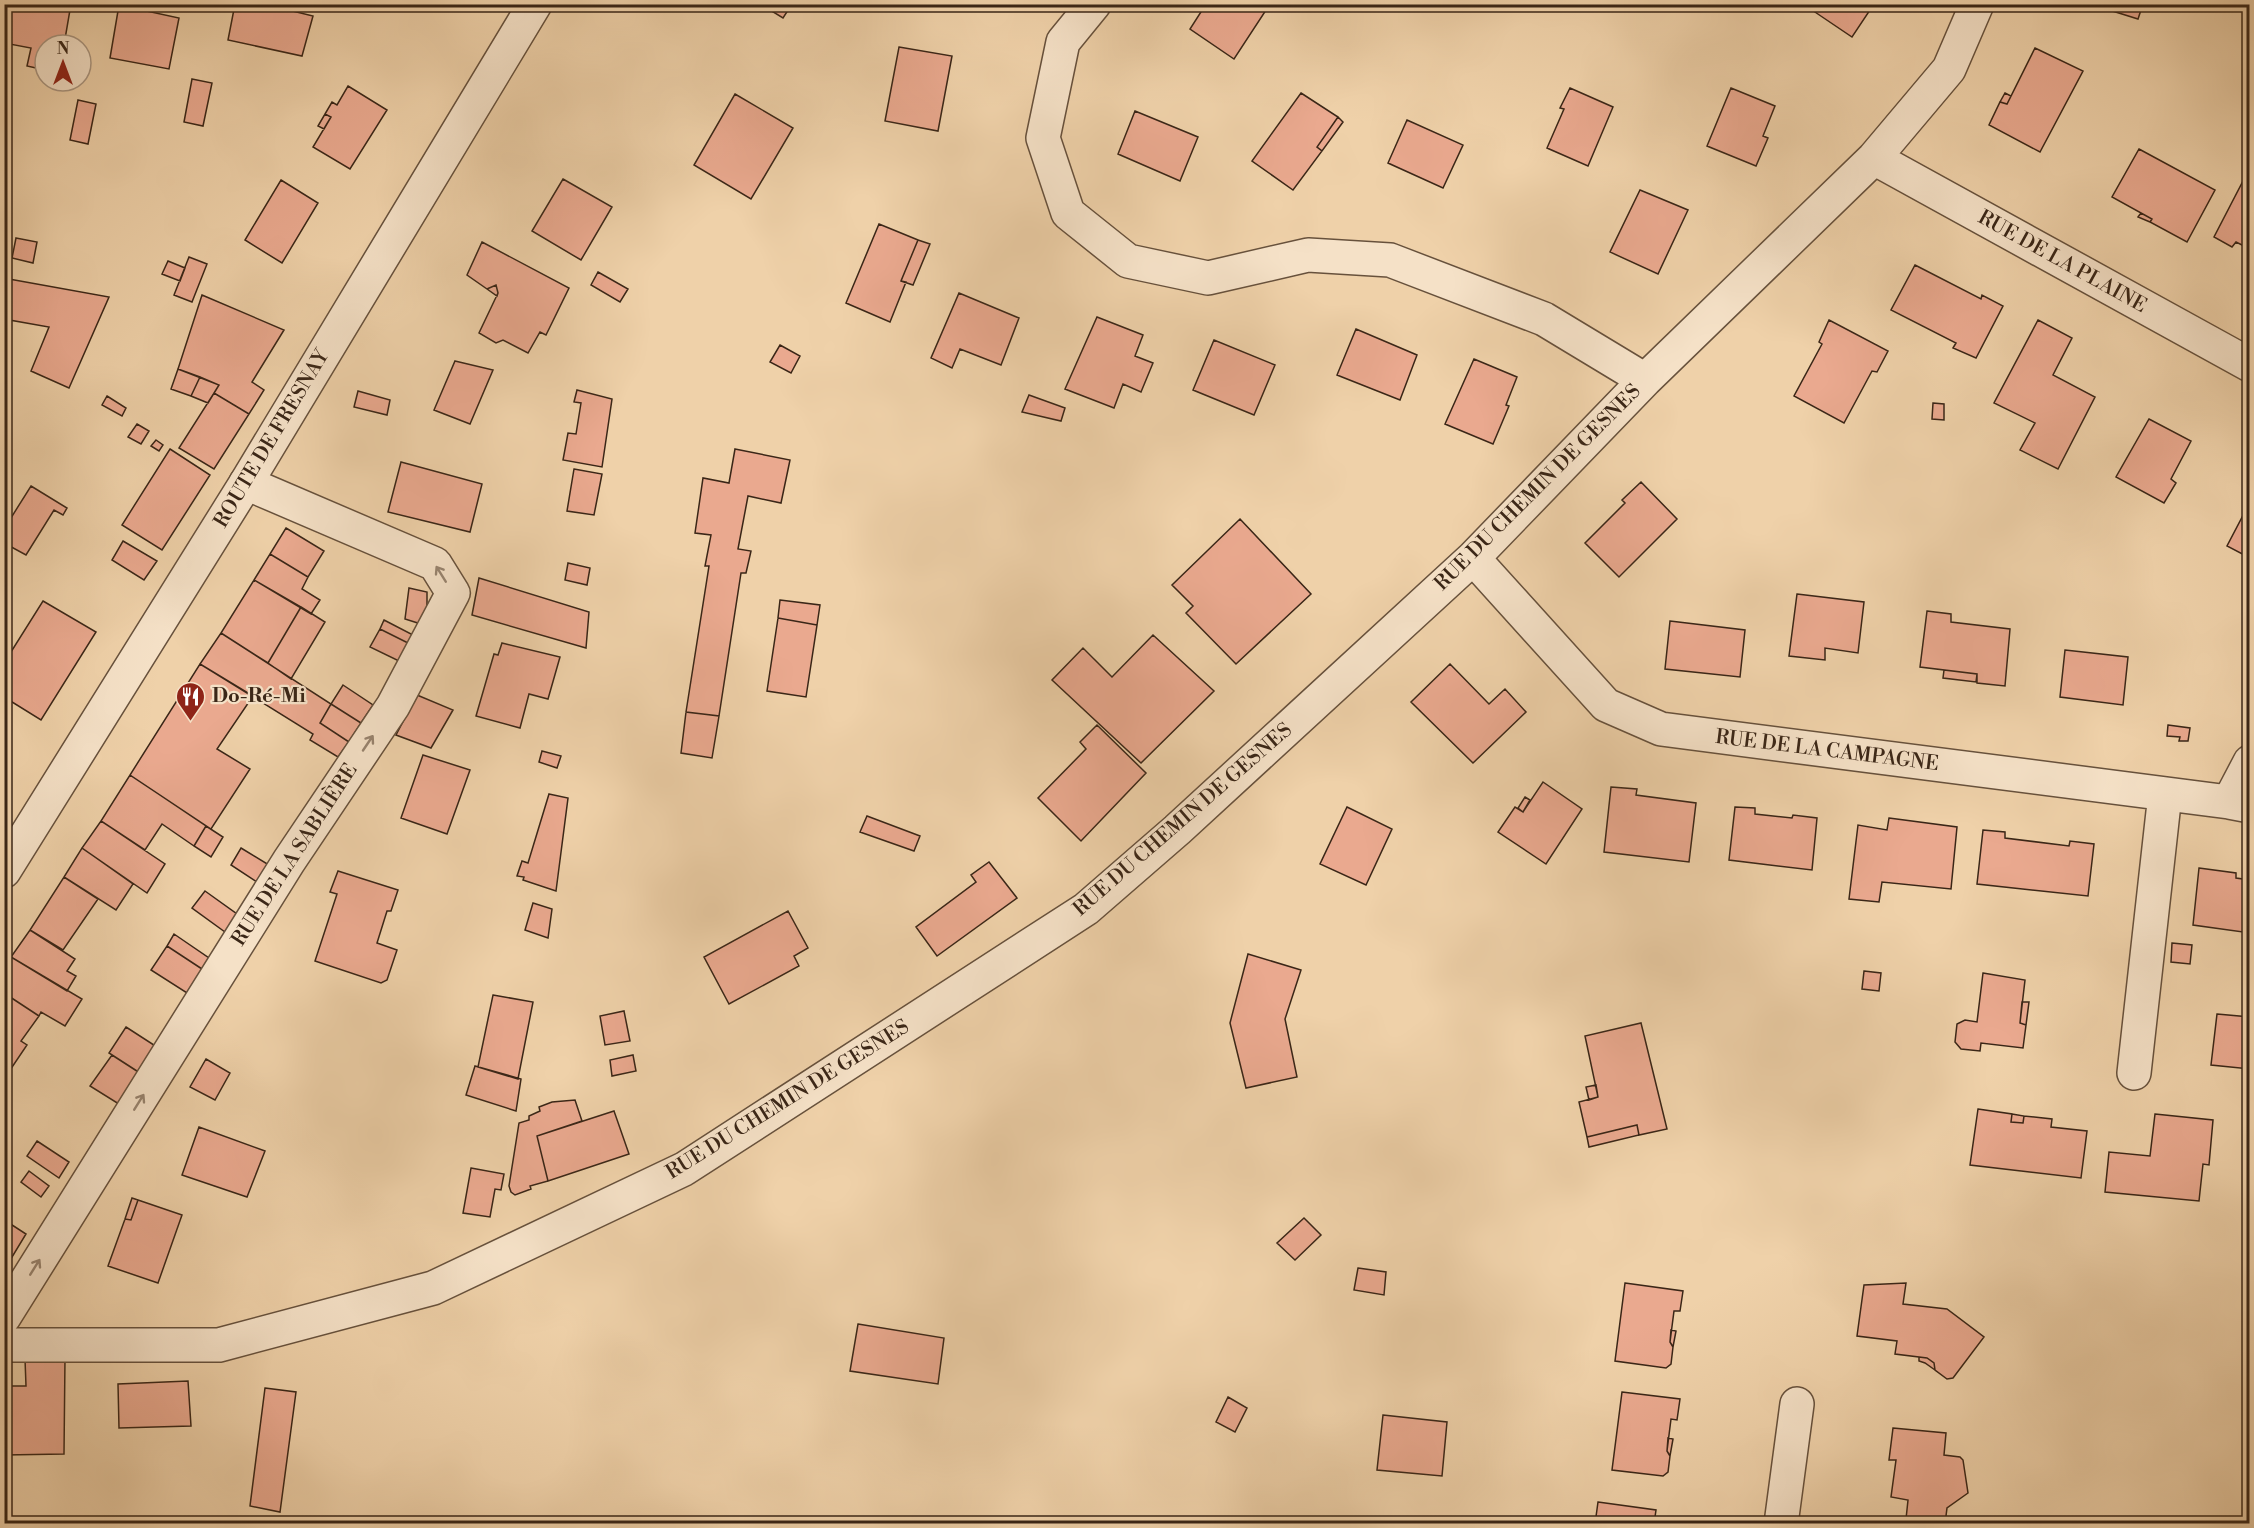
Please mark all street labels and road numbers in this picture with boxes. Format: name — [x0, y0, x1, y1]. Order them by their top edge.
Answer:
street label: RUE DE LA PLAINE — [1973, 205, 2151, 319]
street label: ROUTE DE FRESNAY — [209, 345, 335, 533]
street label: RUE DU CHEMIN DE GESNES — [1429, 379, 1647, 597]
street label: RUE DU CHEMIN DE GESNES — [1068, 718, 1298, 922]
street label: RUE DE LA CAMPAGNE — [1714, 725, 1940, 777]
street label: RUE DE LA SABLIÈRE — [226, 758, 363, 951]
street label: RUE DU CHEMIN DE GESNES — [662, 1015, 914, 1185]

